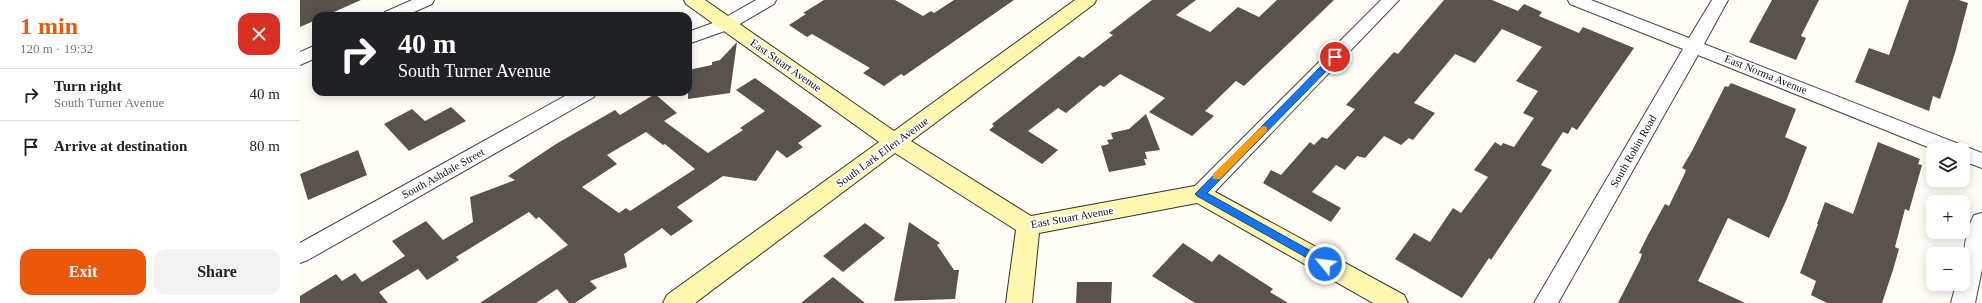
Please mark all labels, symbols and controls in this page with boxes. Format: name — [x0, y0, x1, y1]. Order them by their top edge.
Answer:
text: 1 min — [20, 13, 78, 39]
button: close — [238, 13, 280, 55]
icon: right — [332, 28, 384, 80]
text: 40 m — [398, 28, 456, 59]
street label: East Stuart Avenue — [748, 36, 824, 94]
pin — [1318, 40, 1352, 74]
text: 120 m · 19:32 — [20, 41, 93, 56]
icon: arrive — [1324, 46, 1346, 68]
street label: East Norma Avenue — [1723, 52, 1809, 96]
text: South Turner Avenue — [398, 61, 551, 81]
text: Turn right — [54, 78, 121, 94]
icon: right — [20, 84, 42, 106]
text: 40 m — [250, 86, 280, 102]
text: South Turner Avenue — [54, 95, 164, 110]
street label: South Robin Road — [1607, 112, 1659, 189]
street label: South Lark Ellen Avenue — [834, 115, 930, 189]
icon: arrive — [20, 136, 42, 158]
text: Arrive at destination — [54, 138, 187, 154]
text: 80 m — [250, 138, 280, 154]
map controls — [1926, 143, 1970, 291]
button: layers — [1926, 143, 1970, 187]
street label: South Ashdale Street — [400, 145, 486, 201]
button: + — [1926, 195, 1970, 239]
street label: East Stuart Avenue — [1030, 204, 1114, 230]
position arrow — [1304, 243, 1346, 285]
button: − — [1926, 247, 1970, 291]
button: Exit — [20, 249, 146, 295]
button: Share — [154, 249, 280, 295]

